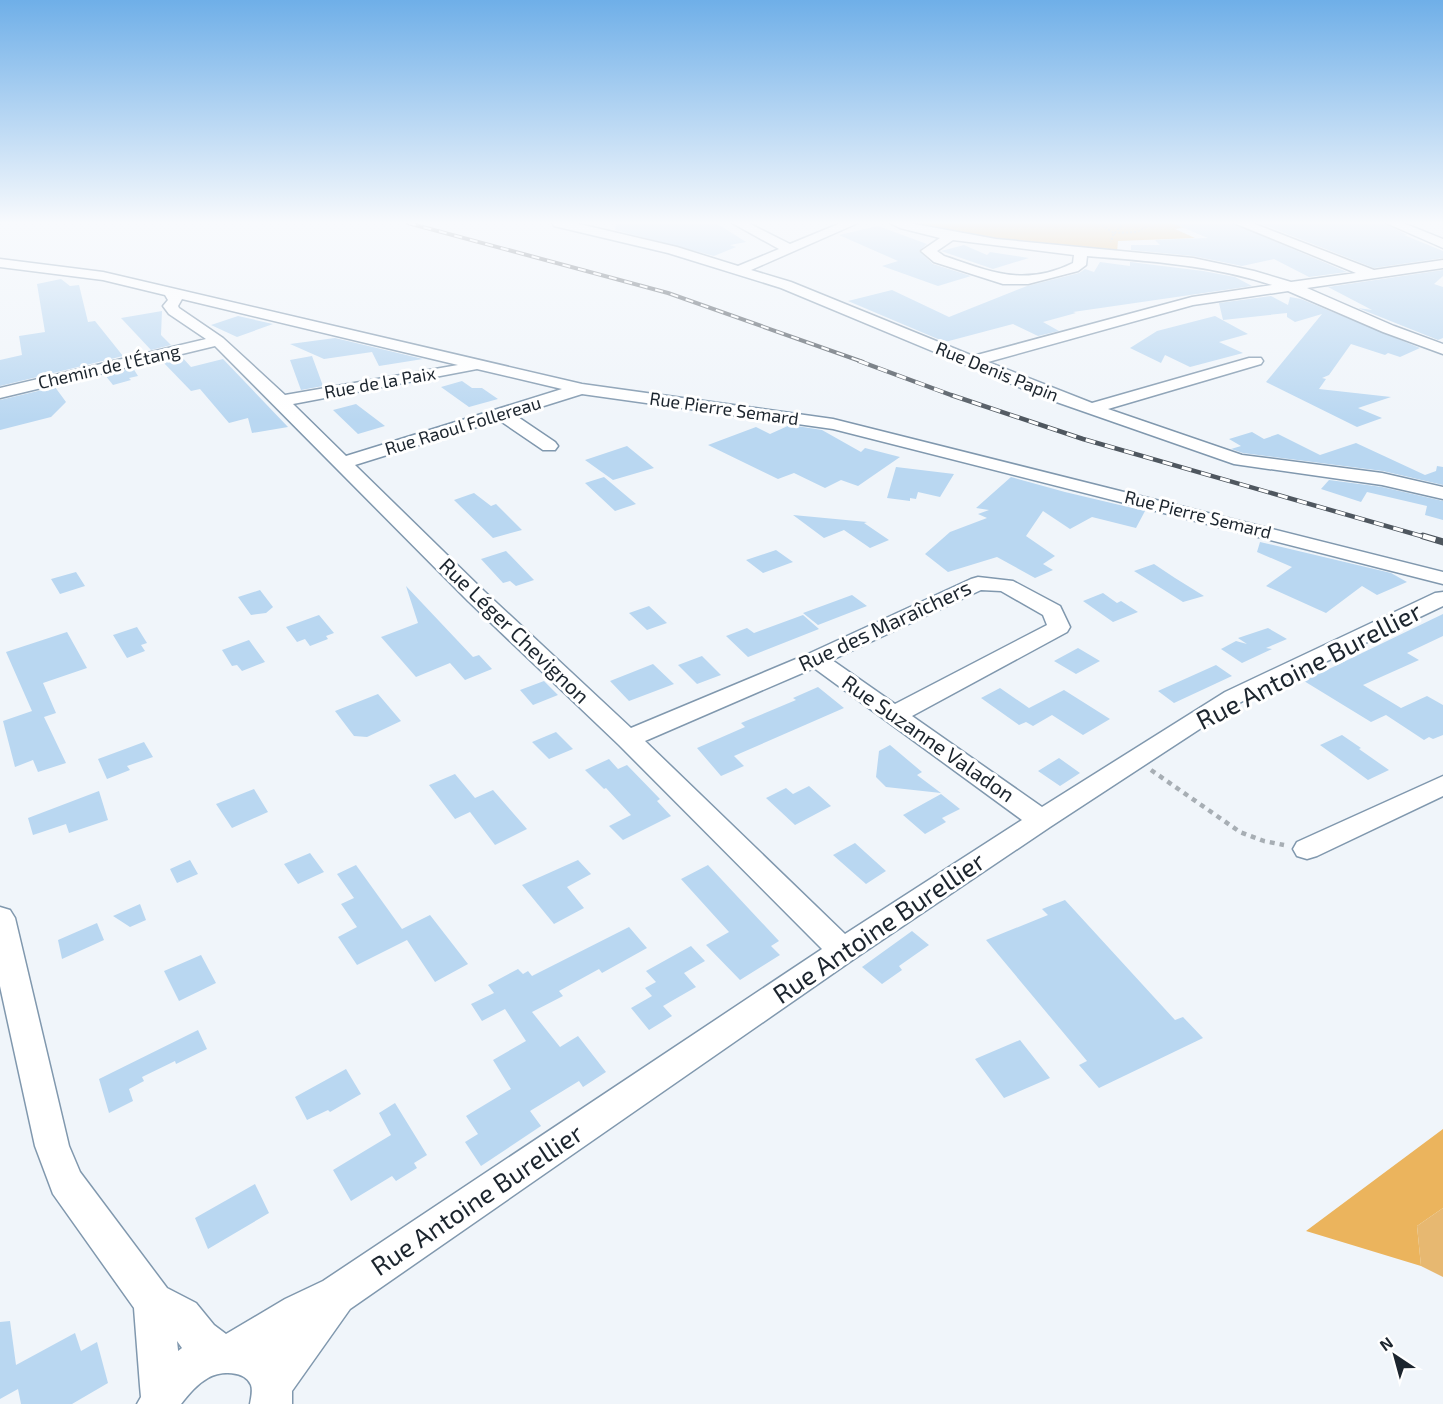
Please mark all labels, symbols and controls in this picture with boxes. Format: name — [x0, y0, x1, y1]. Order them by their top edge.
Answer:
street label: Rue Denis Papin — [933, 336, 1062, 406]
street label: Chemin de l'Étang — [36, 339, 182, 393]
street label: Rue de la Paix — [322, 361, 438, 403]
street label: Rue Pierre Semard — [648, 387, 800, 429]
street label: Rue Raoul Follereau — [382, 391, 544, 459]
street label: Rue Pierre Semard — [1123, 485, 1274, 543]
street label: Rue Léger Chevignon — [435, 552, 595, 708]
street label: Rue des Maraîchers — [794, 574, 975, 676]
street label: Rue Antoine Burellier — [1191, 594, 1426, 735]
street label: Rue Suzanne Valadon — [838, 669, 1020, 807]
street label: Rue Antoine Burellier — [766, 844, 990, 1009]
street label: Rue Antoine Burellier — [364, 1116, 588, 1281]
north arrow — [1365, 1326, 1425, 1386]
text: N — [1376, 1332, 1396, 1355]

